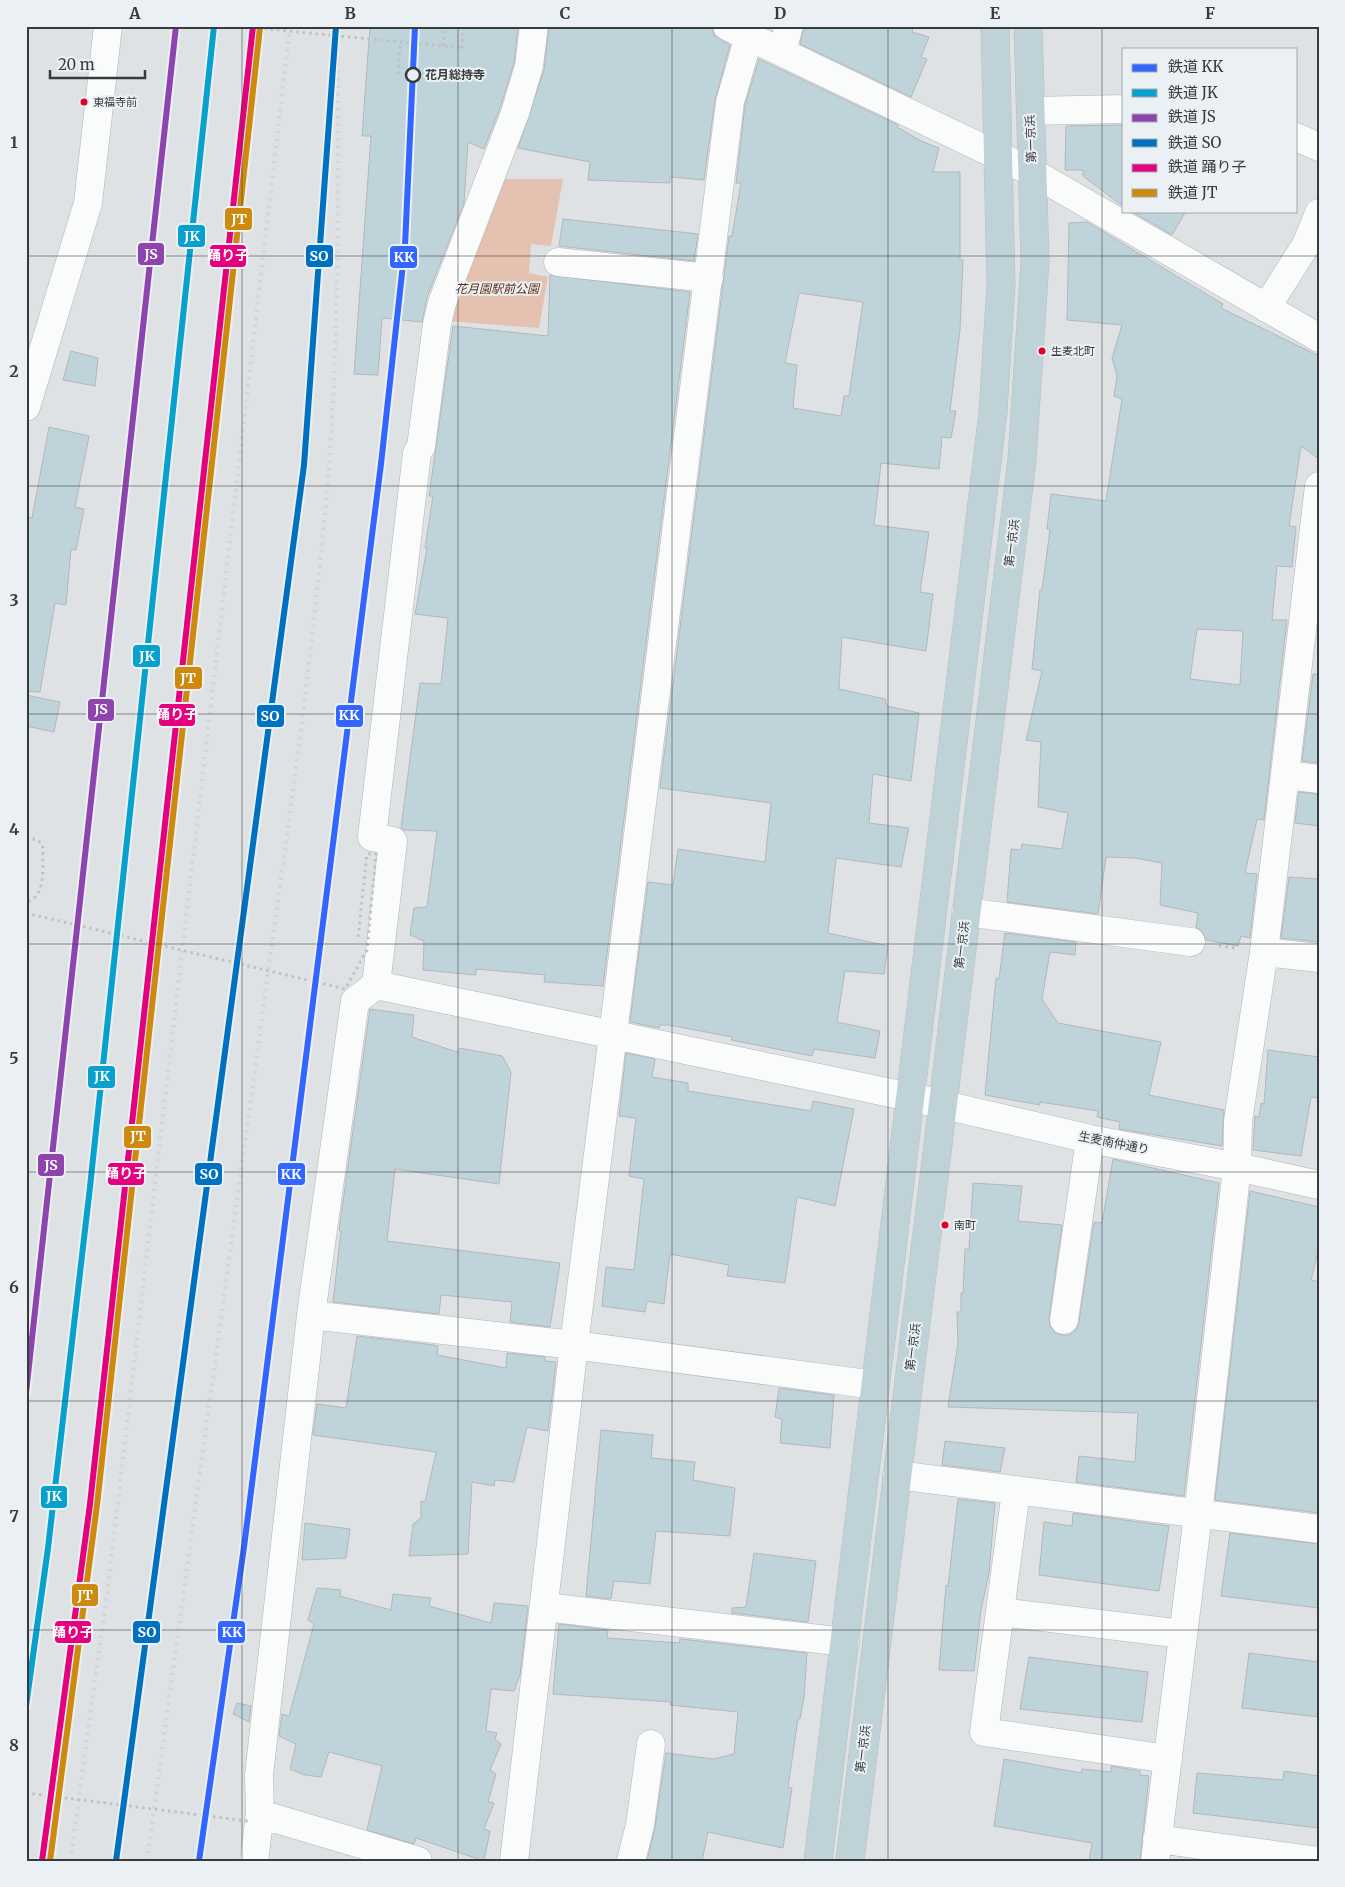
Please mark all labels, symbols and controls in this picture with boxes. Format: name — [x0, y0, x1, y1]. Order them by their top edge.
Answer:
text: A — [128, 3, 141, 23]
text: B — [344, 3, 356, 23]
text: C — [560, 3, 570, 23]
text: D — [774, 3, 786, 23]
text: E — [990, 3, 1001, 23]
text: F — [1205, 3, 1215, 23]
scale bar — [50, 48, 145, 80]
legend — [1122, 48, 1298, 212]
text: 20 m — [58, 55, 95, 74]
text: 鉄道 KK — [1168, 57, 1224, 76]
marker: 花月総持寺 — [405, 67, 421, 83]
place label: 花月総持寺 — [425, 67, 485, 82]
text: 鉄道 JK — [1168, 83, 1218, 102]
place label: 東福寺前 — [93, 95, 137, 109]
marker: 東福寺前 — [79, 97, 89, 107]
text: 鉄道 JS — [1168, 107, 1216, 126]
street label: 第一京浜 — [1022, 115, 1039, 163]
text: 1 — [10, 132, 18, 152]
text: 鉄道 SO — [1168, 133, 1222, 152]
text: 鉄道 踊り子 — [1168, 157, 1247, 176]
text: 鉄道 JT — [1168, 183, 1218, 202]
line badge: JT — [224, 207, 253, 231]
text: JT — [230, 210, 247, 228]
line badge: JK — [177, 224, 206, 248]
text: JK — [183, 227, 200, 245]
line badge: JS — [137, 242, 165, 266]
line badge: 踊り子 — [209, 244, 247, 268]
line badge: SO — [305, 244, 334, 268]
text: JS — [143, 245, 158, 263]
line badge: KK — [389, 245, 418, 269]
text: 踊り子 — [207, 246, 249, 264]
text: SO — [310, 247, 328, 265]
text: KK — [393, 248, 415, 266]
park label: 花月園駅前公園 — [455, 281, 541, 296]
place label: 生麦北町 — [1051, 344, 1095, 358]
marker: 生麦北町 — [1037, 346, 1047, 356]
text: 2 — [9, 361, 19, 381]
street label: 第一京浜 — [1001, 518, 1022, 568]
text: 3 — [9, 590, 19, 610]
line badge: JK — [132, 644, 161, 668]
text: JK — [138, 647, 155, 665]
line badge: JT — [174, 666, 203, 690]
text: JT — [179, 669, 196, 687]
line badge: JS — [87, 698, 115, 722]
text: JS — [93, 700, 108, 718]
line badge: 踊り子 — [158, 703, 196, 727]
line badge: SO — [256, 704, 285, 728]
line badge: KK — [335, 704, 364, 728]
text: 踊り子 — [156, 705, 198, 723]
text: KK — [338, 706, 360, 724]
text: SO — [261, 707, 279, 725]
text: 4 — [9, 819, 19, 839]
street label: 第一京浜 — [951, 920, 972, 970]
text: 5 — [9, 1048, 19, 1068]
line badge: JK — [87, 1065, 116, 1089]
text: JK — [93, 1067, 110, 1085]
line badge: JT — [123, 1125, 152, 1149]
text: JT — [129, 1127, 146, 1145]
street label: 生麦南仲通り — [1077, 1128, 1151, 1157]
line badge: JS — [37, 1153, 65, 1177]
text: JS — [43, 1156, 58, 1174]
line badge: 踊り子 — [107, 1162, 145, 1186]
line badge: SO — [194, 1162, 223, 1186]
line badge: KK — [277, 1162, 306, 1186]
text: 踊り子 — [105, 1164, 147, 1182]
text: SO — [200, 1165, 218, 1183]
text: KK — [280, 1165, 302, 1183]
place label: 南町 — [954, 1218, 976, 1232]
marker: 南町 — [940, 1220, 950, 1230]
text: 6 — [9, 1277, 19, 1297]
street label: 第一京浜 — [902, 1322, 923, 1372]
line badge: JK — [40, 1485, 68, 1509]
text: JK — [45, 1487, 62, 1505]
text: 7 — [9, 1506, 19, 1526]
line badge: JT — [71, 1583, 99, 1607]
text: JT — [76, 1586, 93, 1604]
line badge: 踊り子 — [54, 1620, 92, 1644]
line badge: SO — [132, 1620, 161, 1644]
line badge: KK — [217, 1620, 246, 1644]
text: 踊り子 — [52, 1623, 94, 1641]
text: SO — [138, 1623, 156, 1641]
text: KK — [221, 1623, 243, 1641]
street label: 第一京浜 — [852, 1724, 873, 1774]
text: 8 — [9, 1735, 19, 1755]

